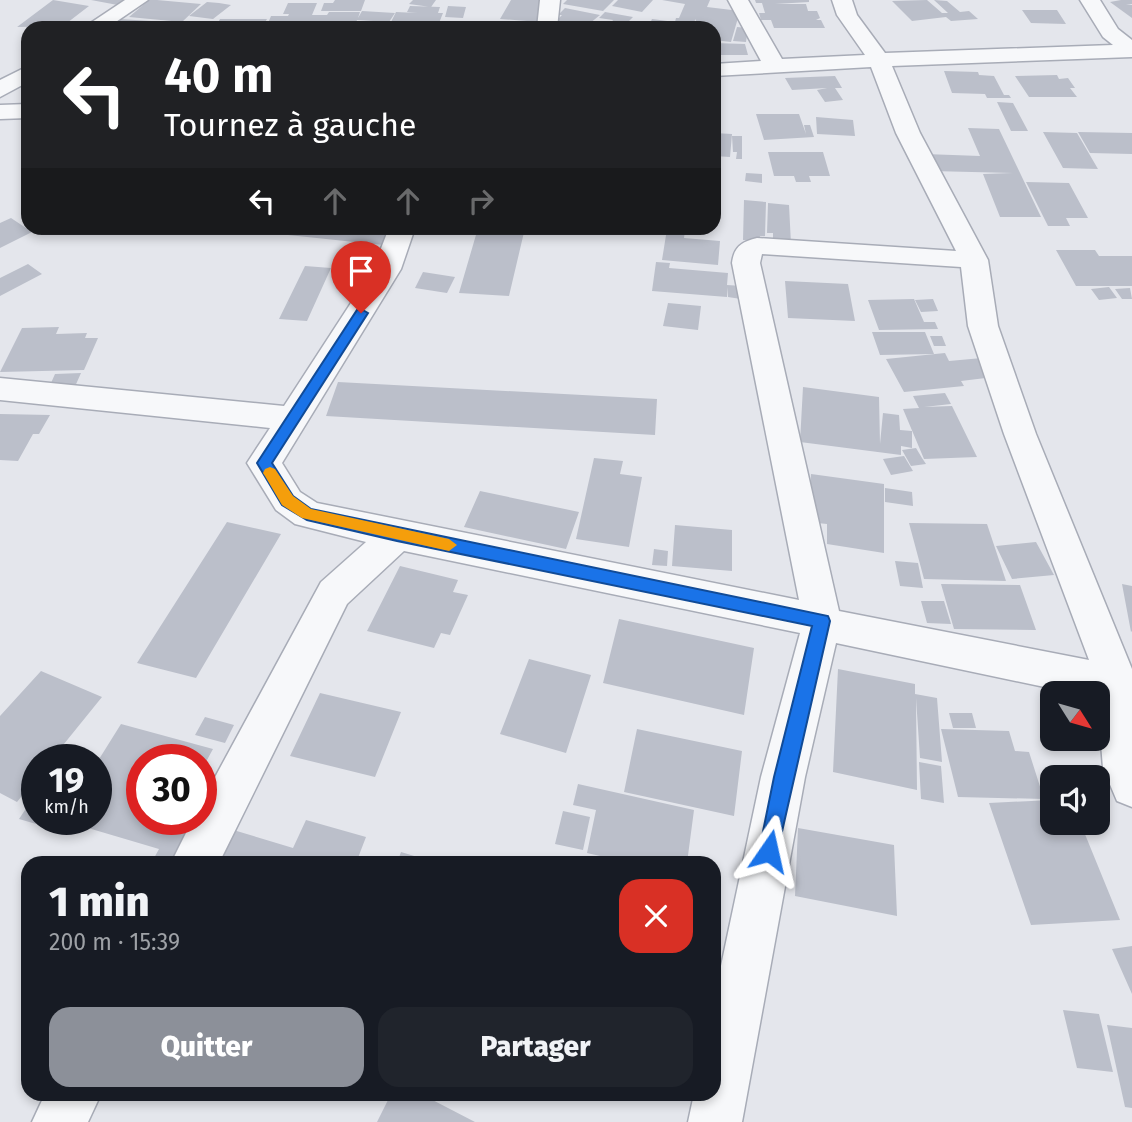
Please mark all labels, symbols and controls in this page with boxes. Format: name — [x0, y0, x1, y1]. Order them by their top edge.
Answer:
text: 40 m — [164, 46, 273, 105]
icon: left — [49, 49, 140, 140]
text: Tournez à gauche — [164, 106, 416, 144]
icon: left — [243, 182, 281, 220]
icon: ahead — [316, 182, 354, 220]
icon: ahead — [389, 182, 427, 220]
icon: right — [462, 182, 500, 220]
pin — [331, 241, 391, 313]
icon: arrive — [342, 252, 380, 290]
north arrow — [1040, 681, 1110, 751]
map controls — [1040, 681, 1110, 835]
speed limit sign: 30 — [126, 744, 217, 835]
text: 19 — [49, 759, 84, 801]
button: sound — [1040, 765, 1110, 835]
text: km/h — [44, 796, 89, 818]
position arrow — [732, 814, 806, 888]
text: 1 min — [49, 877, 150, 927]
button: close — [619, 879, 693, 953]
text: 200 m · 15:39 — [49, 928, 180, 956]
button: Quitter — [49, 1007, 364, 1087]
button: Partager — [378, 1007, 693, 1087]

